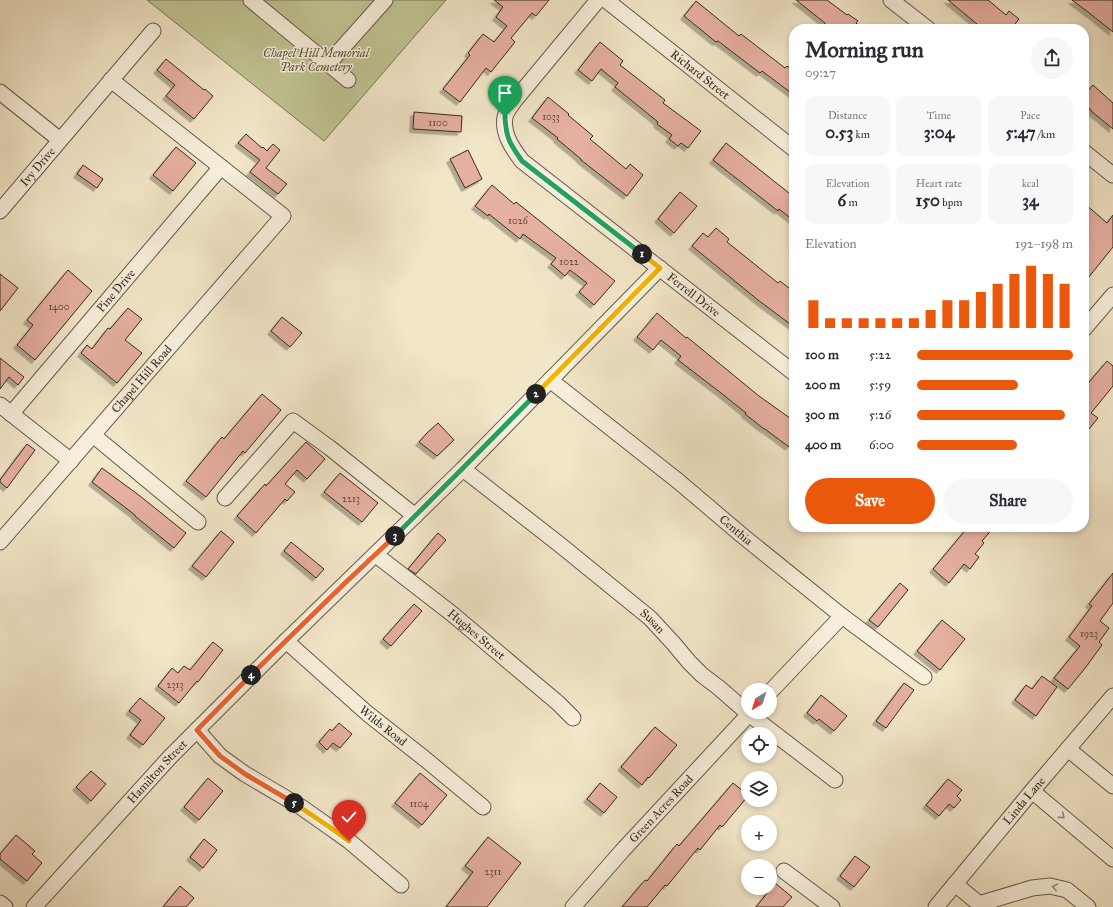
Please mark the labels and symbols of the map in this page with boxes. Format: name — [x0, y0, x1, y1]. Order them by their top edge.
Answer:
park label: Chapel Hill Memorial Park Cemetery — [263, 46, 371, 74]
street label: Richard Street — [668, 47, 733, 103]
pin — [488, 76, 522, 117]
house number: 1033 — [542, 111, 560, 123]
house number: 1100 — [428, 117, 448, 129]
street label: Ivy Drive — [17, 144, 58, 189]
house number: 1026 — [508, 215, 529, 227]
pin: 1 — [632, 244, 652, 264]
house number: 1022 — [559, 256, 579, 268]
street label: Pine Drive — [94, 266, 138, 315]
street label: Ferrell Drive — [664, 270, 723, 320]
house number: 1400 — [48, 301, 70, 313]
street label: Chapel Hill Road — [108, 342, 175, 416]
pin: 2 — [526, 384, 546, 404]
house number: 2213 — [342, 493, 360, 505]
street label: Centhia — [717, 512, 756, 549]
pin: 3 — [385, 526, 405, 546]
street label: Hughes Street — [445, 606, 509, 663]
street label: Susan — [637, 606, 668, 637]
house number: 1923 — [1080, 628, 1098, 640]
pin: 4 — [241, 665, 261, 685]
house number: 2313 — [167, 679, 183, 691]
north arrow — [741, 683, 777, 719]
street label: Wilds Road — [357, 703, 410, 749]
street label: Hamilton Street — [124, 737, 190, 806]
street label: Green Acres Road — [626, 772, 696, 846]
street label: Linda Lane — [1000, 774, 1048, 827]
pin: 5 — [284, 793, 304, 813]
house number: 1104 — [409, 798, 429, 810]
pin — [332, 800, 366, 841]
one-way arrow — [1057, 811, 1065, 818]
house number: 2311 — [485, 866, 501, 878]
one-way arrow — [1052, 884, 1059, 892]

